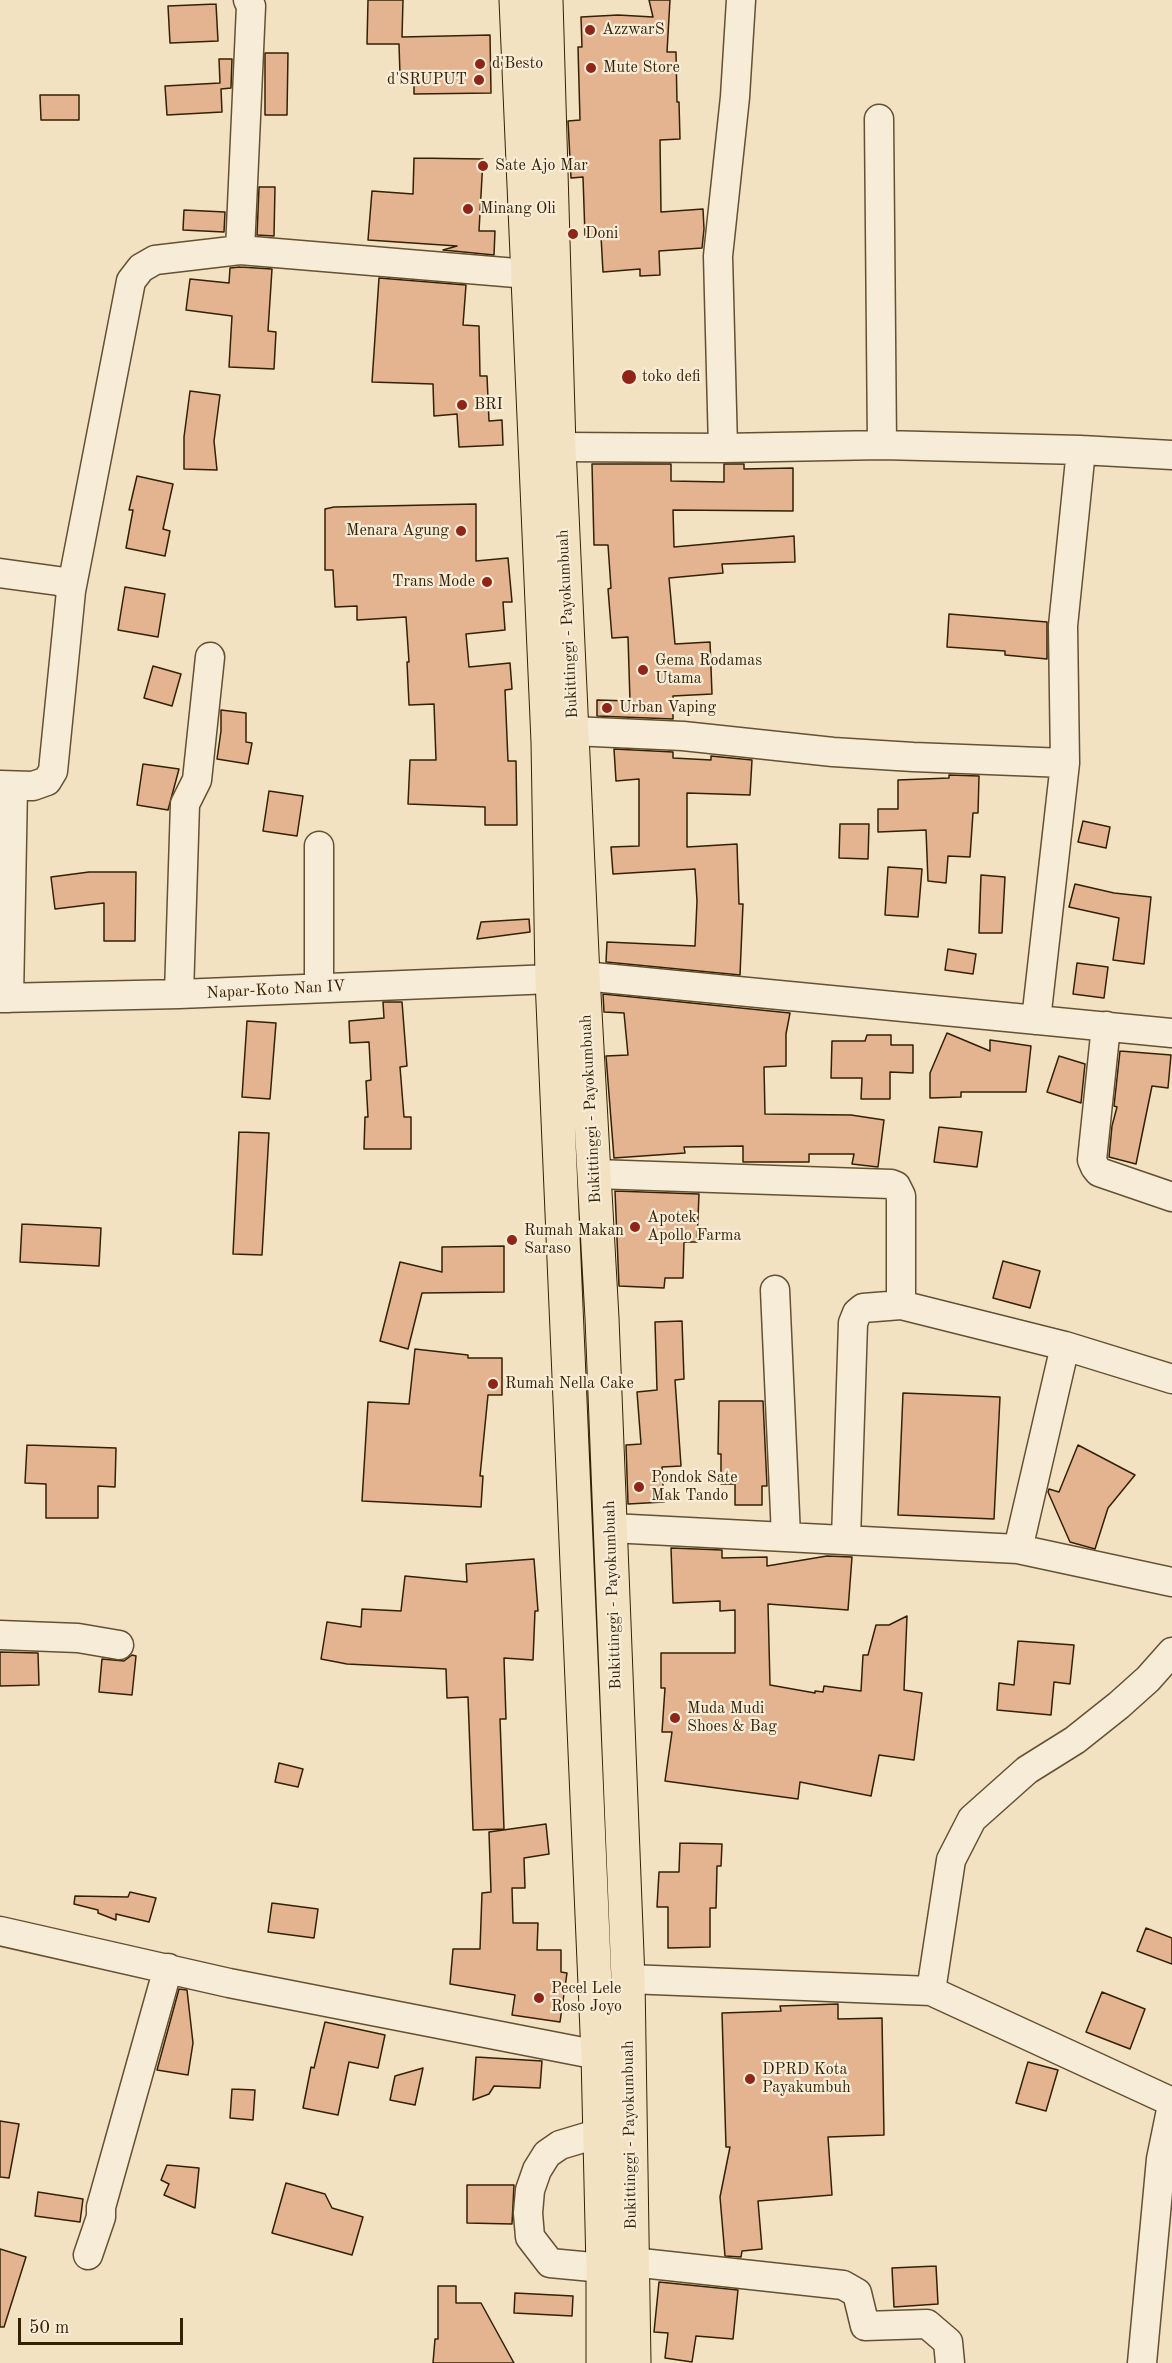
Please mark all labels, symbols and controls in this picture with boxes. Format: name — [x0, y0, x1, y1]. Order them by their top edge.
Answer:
place label: AzzwarS — [602, 20, 665, 40]
marker: AzzwarS — [583, 23, 597, 37]
place label: d'Besto — [492, 54, 543, 74]
marker: d'Besto — [473, 57, 487, 71]
place label: Mute Store — [603, 58, 680, 78]
marker: Mute Store — [584, 61, 598, 75]
place label: d'SRUPUT — [387, 70, 467, 90]
marker: d'SRUPUT — [472, 73, 486, 87]
place label: Sate Ajo Mar — [495, 156, 588, 176]
marker: Sate Ajo Mar — [476, 159, 490, 173]
place label: Minang Oli — [480, 199, 556, 219]
marker: Minang Oli — [461, 202, 475, 216]
place label: Doni — [585, 224, 618, 244]
marker: Doni — [566, 227, 580, 241]
place label: toko defi — [642, 367, 700, 387]
marker: toko defi — [620, 368, 638, 386]
place label: BRI — [474, 395, 503, 415]
marker: BRI — [455, 398, 469, 412]
place label: Menara Agung — [346, 521, 449, 541]
marker: Menara Agung — [454, 524, 468, 538]
street label: Bukittinggi - Payokumbuah — [553, 529, 583, 719]
place label: Trans Mode — [392, 572, 475, 592]
marker: Trans Mode — [480, 575, 494, 589]
place label: Gema Rodamas Utama — [655, 651, 762, 689]
marker: Gema Rodamas Utama — [636, 663, 650, 677]
place label: Urban Vaping — [619, 698, 716, 718]
marker: Urban Vaping — [600, 701, 614, 715]
street label: Napar-Koto Nan IV — [206, 977, 346, 1003]
street label: Bukittinggi - Payokumbuah — [576, 1014, 606, 1204]
place label: Apotek Apollo Farma — [647, 1208, 741, 1246]
marker: Apotek Apollo Farma — [628, 1220, 642, 1234]
place label: Rumah Makan Saraso — [524, 1221, 624, 1259]
marker: Rumah Makan Saraso — [505, 1233, 519, 1247]
place label: Rumah Nella Cake — [505, 1374, 634, 1394]
marker: Rumah Nella Cake — [486, 1377, 500, 1391]
place label: Pondok Sate Mak Tando — [651, 1468, 737, 1506]
marker: Pondok Sate Mak Tando — [632, 1480, 646, 1494]
street label: Bukittinggi - Payokumbuah — [600, 1500, 626, 1690]
place label: Muda Mudi Shoes & Bag — [687, 1699, 777, 1737]
marker: Muda Mudi Shoes & Bag — [668, 1711, 682, 1725]
place label: Pecel Lele Roso Joyo — [551, 1979, 622, 2017]
marker: Pecel Lele Roso Joyo — [532, 1991, 546, 2005]
street label: Bukittinggi - Payokumbuah — [619, 2040, 641, 2230]
place label: DPRD Kota Payakumbuh — [762, 2060, 851, 2098]
marker: DPRD Kota Payakumbuh — [743, 2072, 757, 2086]
scale bar — [21, 2306, 186, 2344]
text: 50 m — [29, 2319, 69, 2337]

